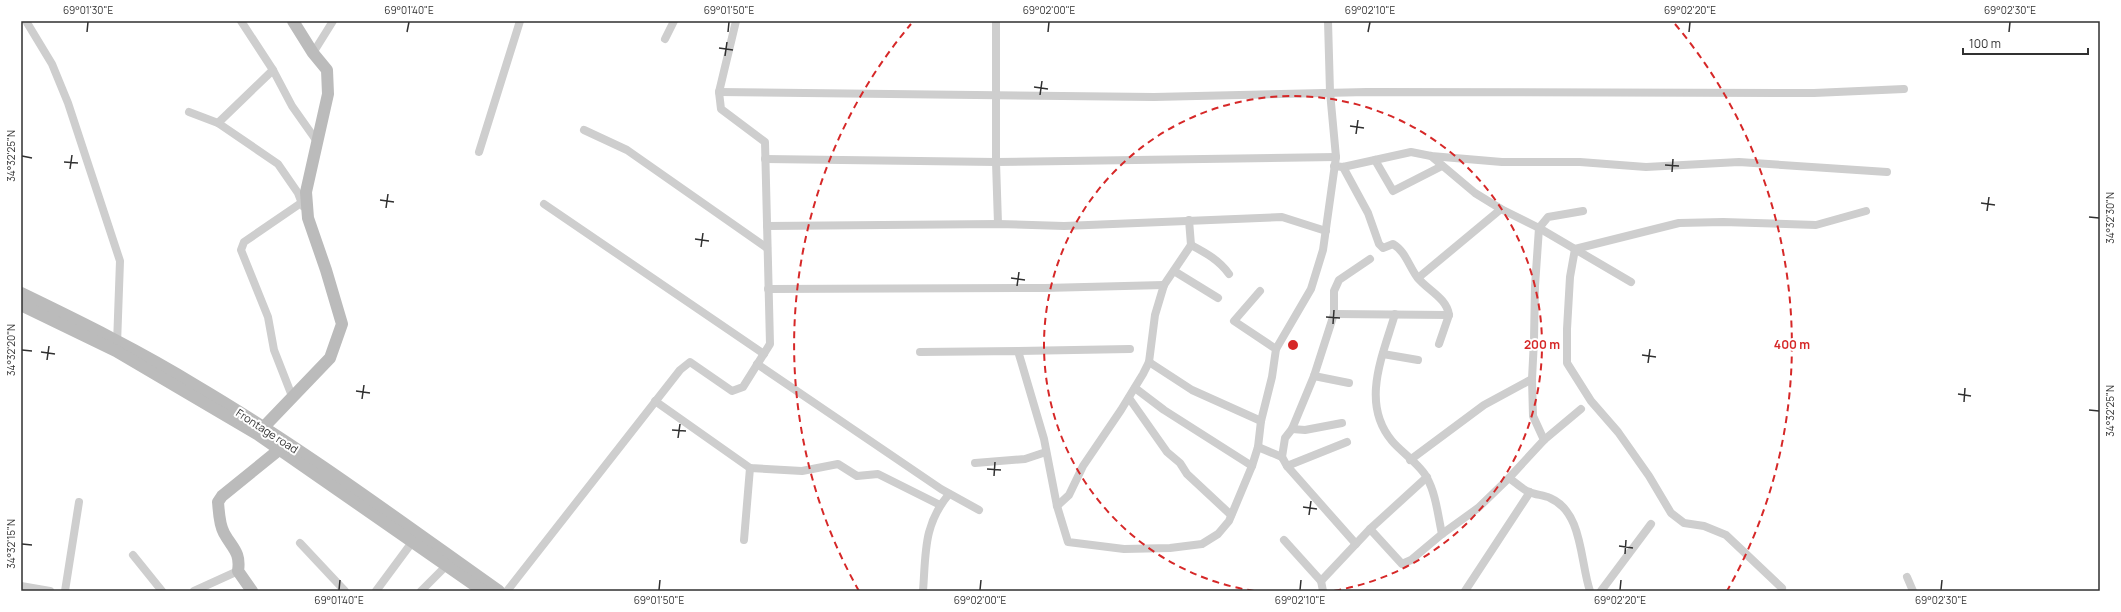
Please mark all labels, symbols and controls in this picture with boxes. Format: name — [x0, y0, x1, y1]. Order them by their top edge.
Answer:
text: 69°01'30"E — [63, 3, 113, 17]
text: 69°01'40"E — [384, 3, 434, 17]
text: 69°01'50"E — [704, 3, 755, 17]
text: 69°02'00"E — [1023, 3, 1076, 17]
text: 69°02'10"E — [1345, 3, 1395, 17]
text: 69°02'20"E — [1664, 3, 1716, 17]
text: 69°02'30"E — [1984, 3, 2036, 17]
scale bar — [1963, 30, 2088, 56]
text: 100 m — [1969, 35, 2001, 52]
text: 34°32'25"N — [4, 130, 18, 182]
text: 34°32'30"N — [2103, 192, 2117, 244]
text: 34°32'20"N — [4, 324, 18, 376]
text: 200 m — [1524, 336, 1560, 353]
text: 400 m — [1774, 336, 1810, 353]
centre of rings — [1286, 338, 1300, 352]
text: 34°32'25"N — [2103, 385, 2117, 437]
street label: Frontage road — [233, 405, 301, 456]
text: 34°32'15"N — [4, 519, 18, 569]
text: 69°01'40"E — [314, 593, 364, 607]
text: 69°01'50"E — [634, 593, 685, 607]
text: 69°02'00"E — [954, 593, 1007, 607]
text: 69°02'10"E — [1275, 593, 1325, 607]
text: 69°02'20"E — [1594, 593, 1646, 607]
text: 69°02'30"E — [1915, 593, 1967, 607]

